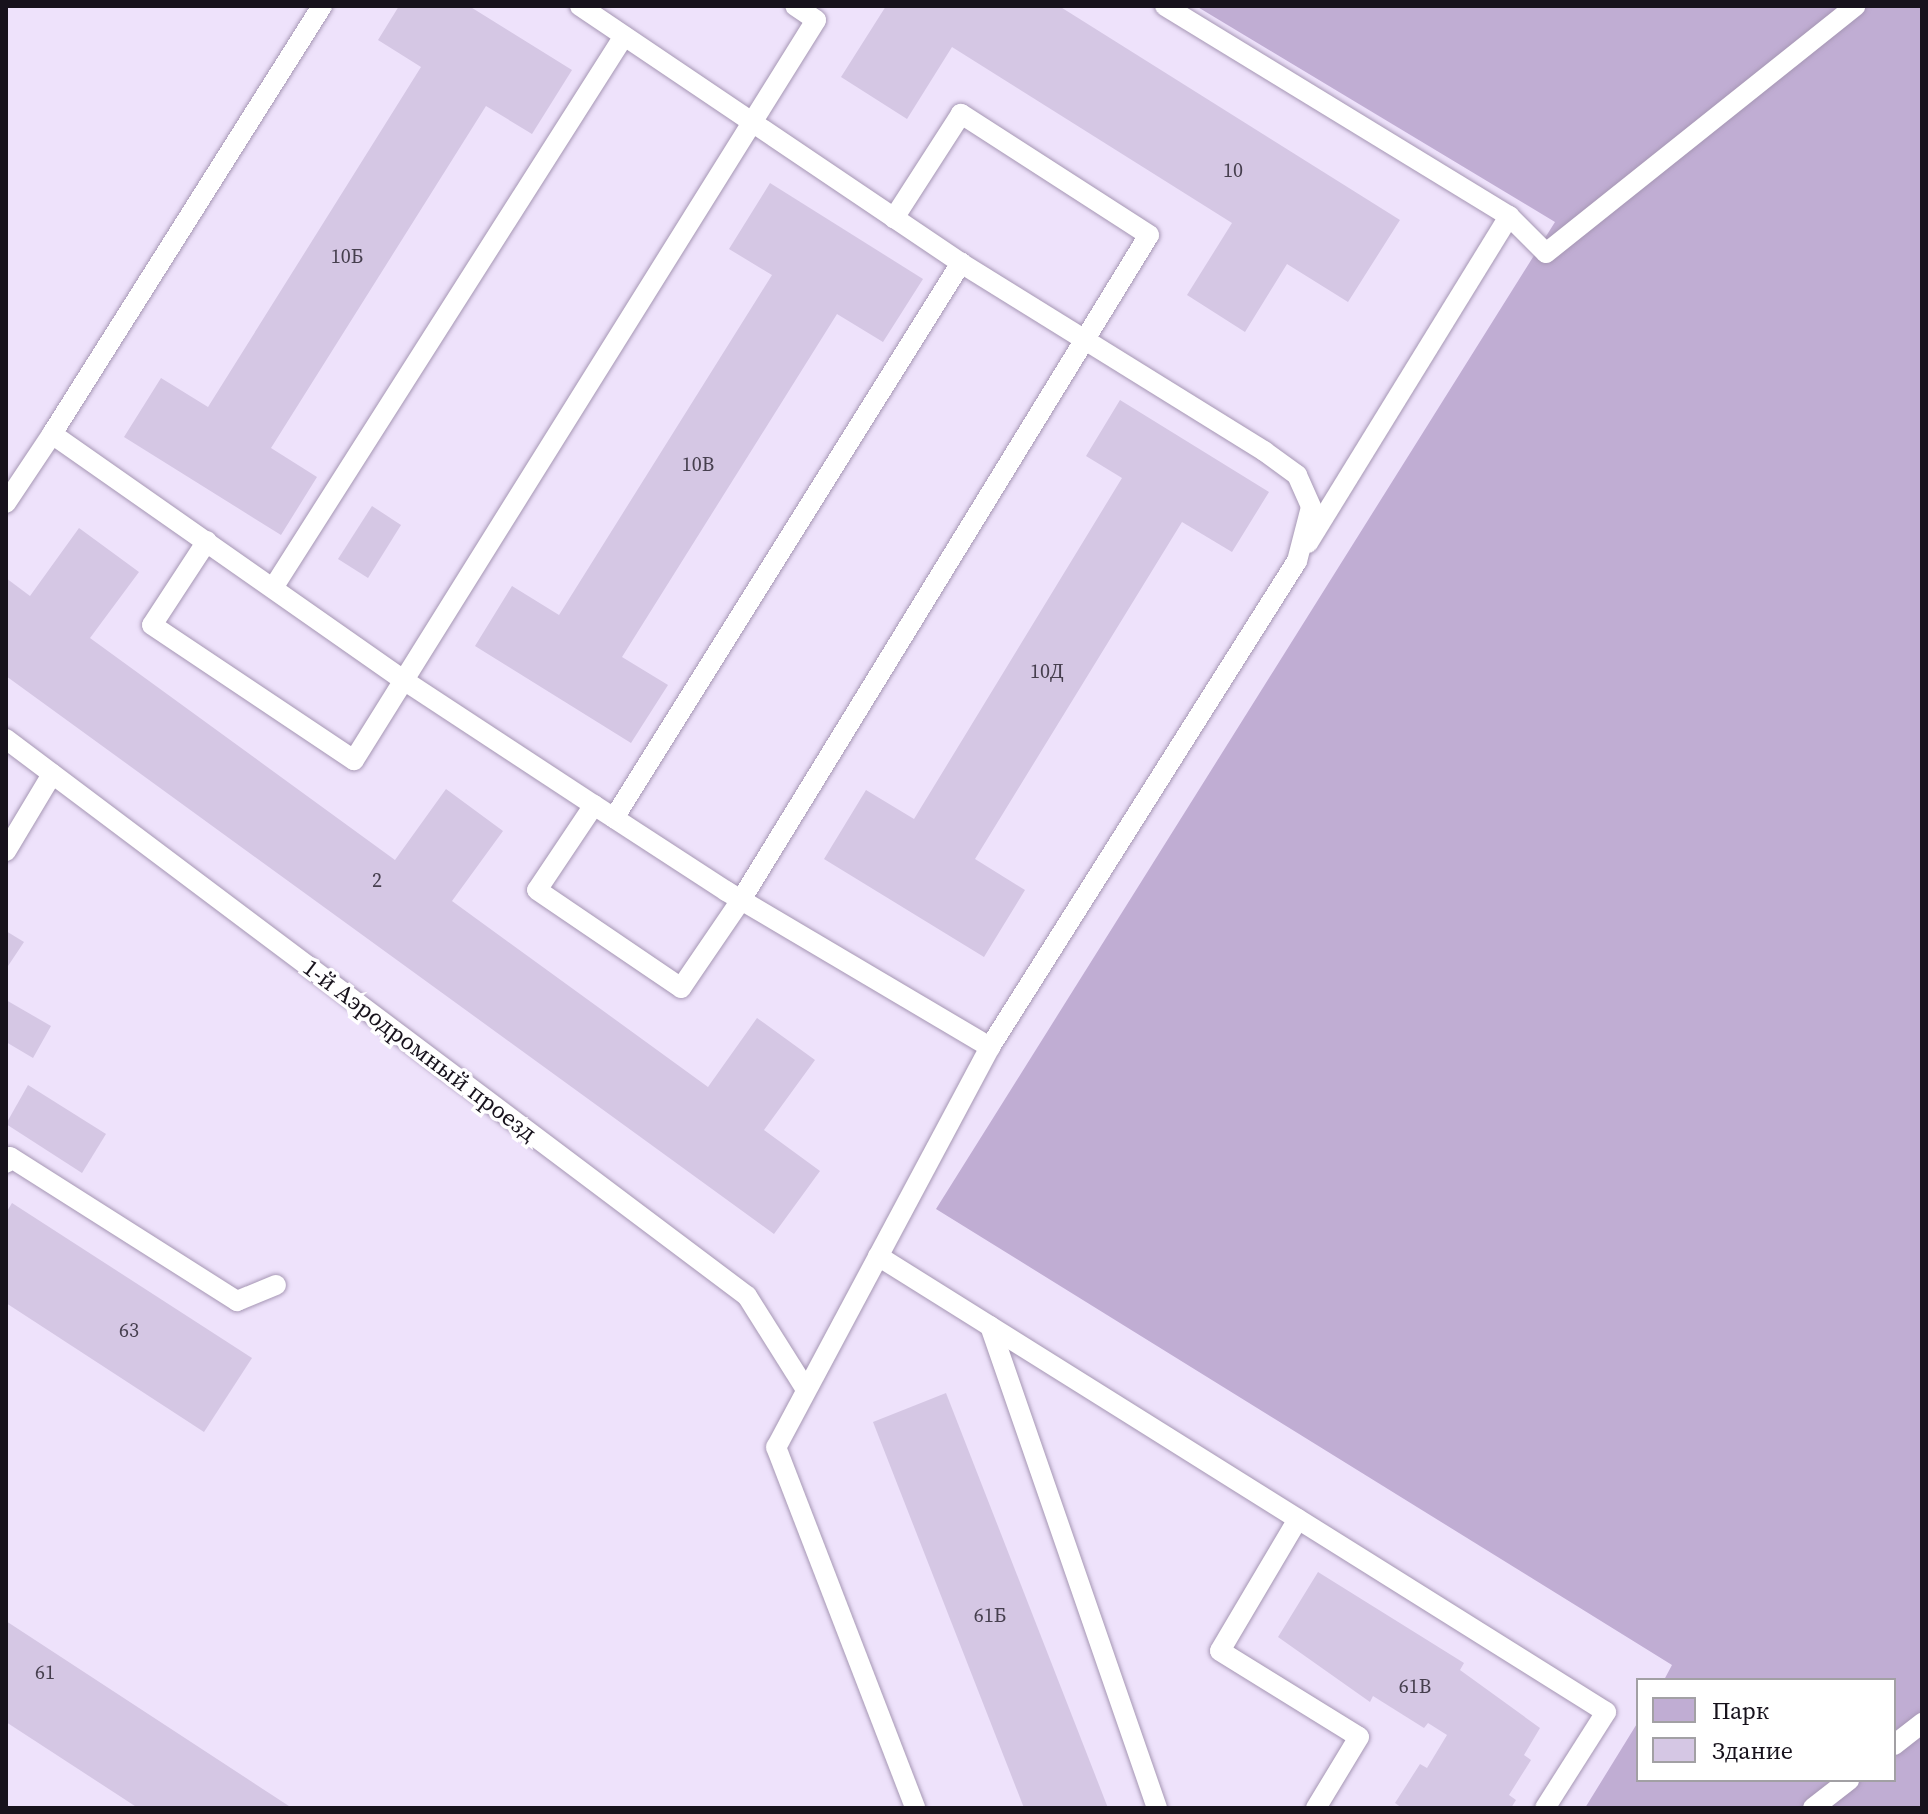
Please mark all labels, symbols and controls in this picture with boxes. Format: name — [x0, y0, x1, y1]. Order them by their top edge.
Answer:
house number: 10 — [1223, 158, 1243, 182]
house number: 10Б — [331, 244, 363, 268]
house number: 10В — [682, 452, 714, 476]
house number: 10Д — [1030, 659, 1064, 683]
house number: 2 — [372, 868, 382, 892]
street label: 1-й Аэродромный проезд — [297, 953, 543, 1147]
house number: 63 — [119, 1318, 139, 1342]
house number: 61Б — [974, 1603, 1006, 1627]
house number: 61 — [35, 1660, 55, 1684]
house number: 61В — [1399, 1674, 1431, 1698]
legend — [1636, 1678, 1896, 1782]
text: Парк — [1712, 1694, 1769, 1727]
text: Здание — [1712, 1734, 1793, 1767]

